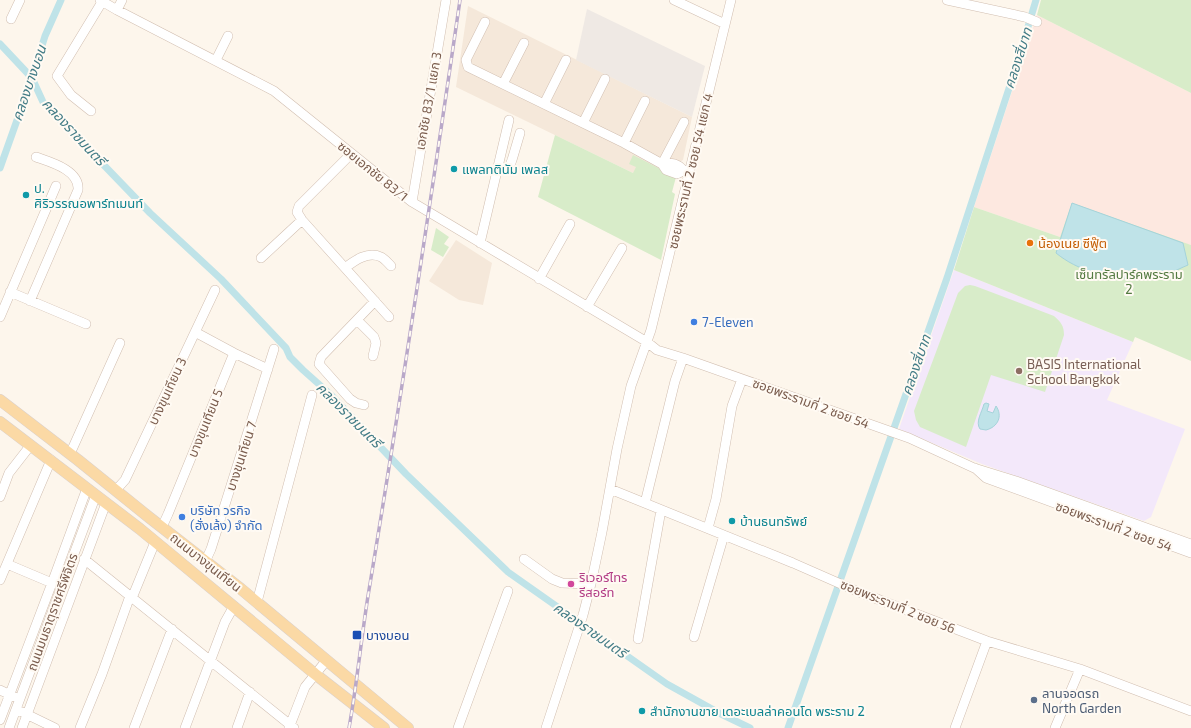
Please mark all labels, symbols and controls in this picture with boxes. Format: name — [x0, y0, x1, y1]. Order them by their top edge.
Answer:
water label: คลองสี่บาท — [999, 25, 1035, 90]
water label: คลองบางบอน — [8, 41, 50, 123]
street label: เอกชัย 83/1 แยก 3 — [412, 51, 444, 151]
street label: ซอยพระรามที่ 2 ซอย 54 แยก 4 — [663, 91, 716, 250]
water label: คลองราชมนตรี — [39, 95, 111, 171]
street label: ซอยเอกชัย 83/1 — [334, 138, 412, 204]
place label: แพลทตินัม เพลส — [462, 161, 548, 177]
marker: แพลทตินัม เพลส — [449, 164, 459, 174]
place label: ป. ศิริวรรณอพาร์ทเมนท์ — [34, 180, 143, 211]
marker: ป. ศิริวรรณอพาร์ทเมนท์ — [21, 190, 31, 200]
place label: น้องเนย ซีฟู๊ต — [1038, 235, 1107, 251]
marker: น้องเนย ซีฟู๊ต — [1025, 238, 1035, 248]
park label: เซ็นทรัลปาร์คพระราม 2 — [1075, 266, 1183, 297]
place label: 7-Eleven — [702, 314, 754, 330]
marker: 7-Eleven — [689, 317, 699, 327]
water label: คลองสี่บาท — [896, 332, 934, 397]
street label: บางขุนเทียน 3 — [144, 355, 190, 427]
place label: BASIS International School Bangkok — [1027, 356, 1141, 387]
marker: BASIS International School Bangkok — [1014, 366, 1024, 376]
street label: ซอยพระรามที่ 2 ซอย 54 — [750, 373, 872, 432]
water label: คลองราชมนตรี — [313, 378, 387, 453]
street label: บางขุนเทียน 5 — [184, 386, 226, 460]
street label: บางขุนเทียน 7 — [222, 419, 260, 493]
street label: ซอยพระรามที่ 2 ซอย 54 — [1053, 496, 1175, 555]
place label: บริษัท วรกิจ (ฮั่งเล้ง) จำกัด — [190, 502, 263, 533]
marker: บริษัท วรกิจ (ฮั่งเล้ง) จำกัด — [177, 512, 187, 522]
place label: บ้านธนทรัพย์ — [740, 513, 807, 529]
marker: บ้านธนทรัพย์ — [727, 516, 737, 526]
street label: ถนนบางขุนเทียน — [167, 529, 245, 595]
street label: ถนนมนธาตุราชศรีพิจิตร — [23, 551, 81, 673]
place label: ริเวอร์ไทร รีสอร์ท — [579, 569, 627, 600]
street label: ซอยพระรามที่ 2 ซอย 56 — [838, 575, 958, 636]
marker: ริเวอร์ไทร รีสอร์ท — [566, 579, 576, 589]
water label: คลองราชมนตรี — [550, 598, 632, 663]
place label: บางบอน — [366, 627, 409, 643]
marker: บางบอน — [351, 629, 363, 641]
place label: ลานจอดรถ North Garden — [1042, 685, 1122, 716]
marker: ลานจอดรถ North Garden — [1029, 695, 1039, 705]
place label: สำนักงานขาย เดอะเบลล่าคอนโด พระราม 2 — [650, 703, 865, 719]
marker: สำนักงานขาย เดอะเบลล่าคอนโด พระราม 2 — [637, 706, 647, 716]

